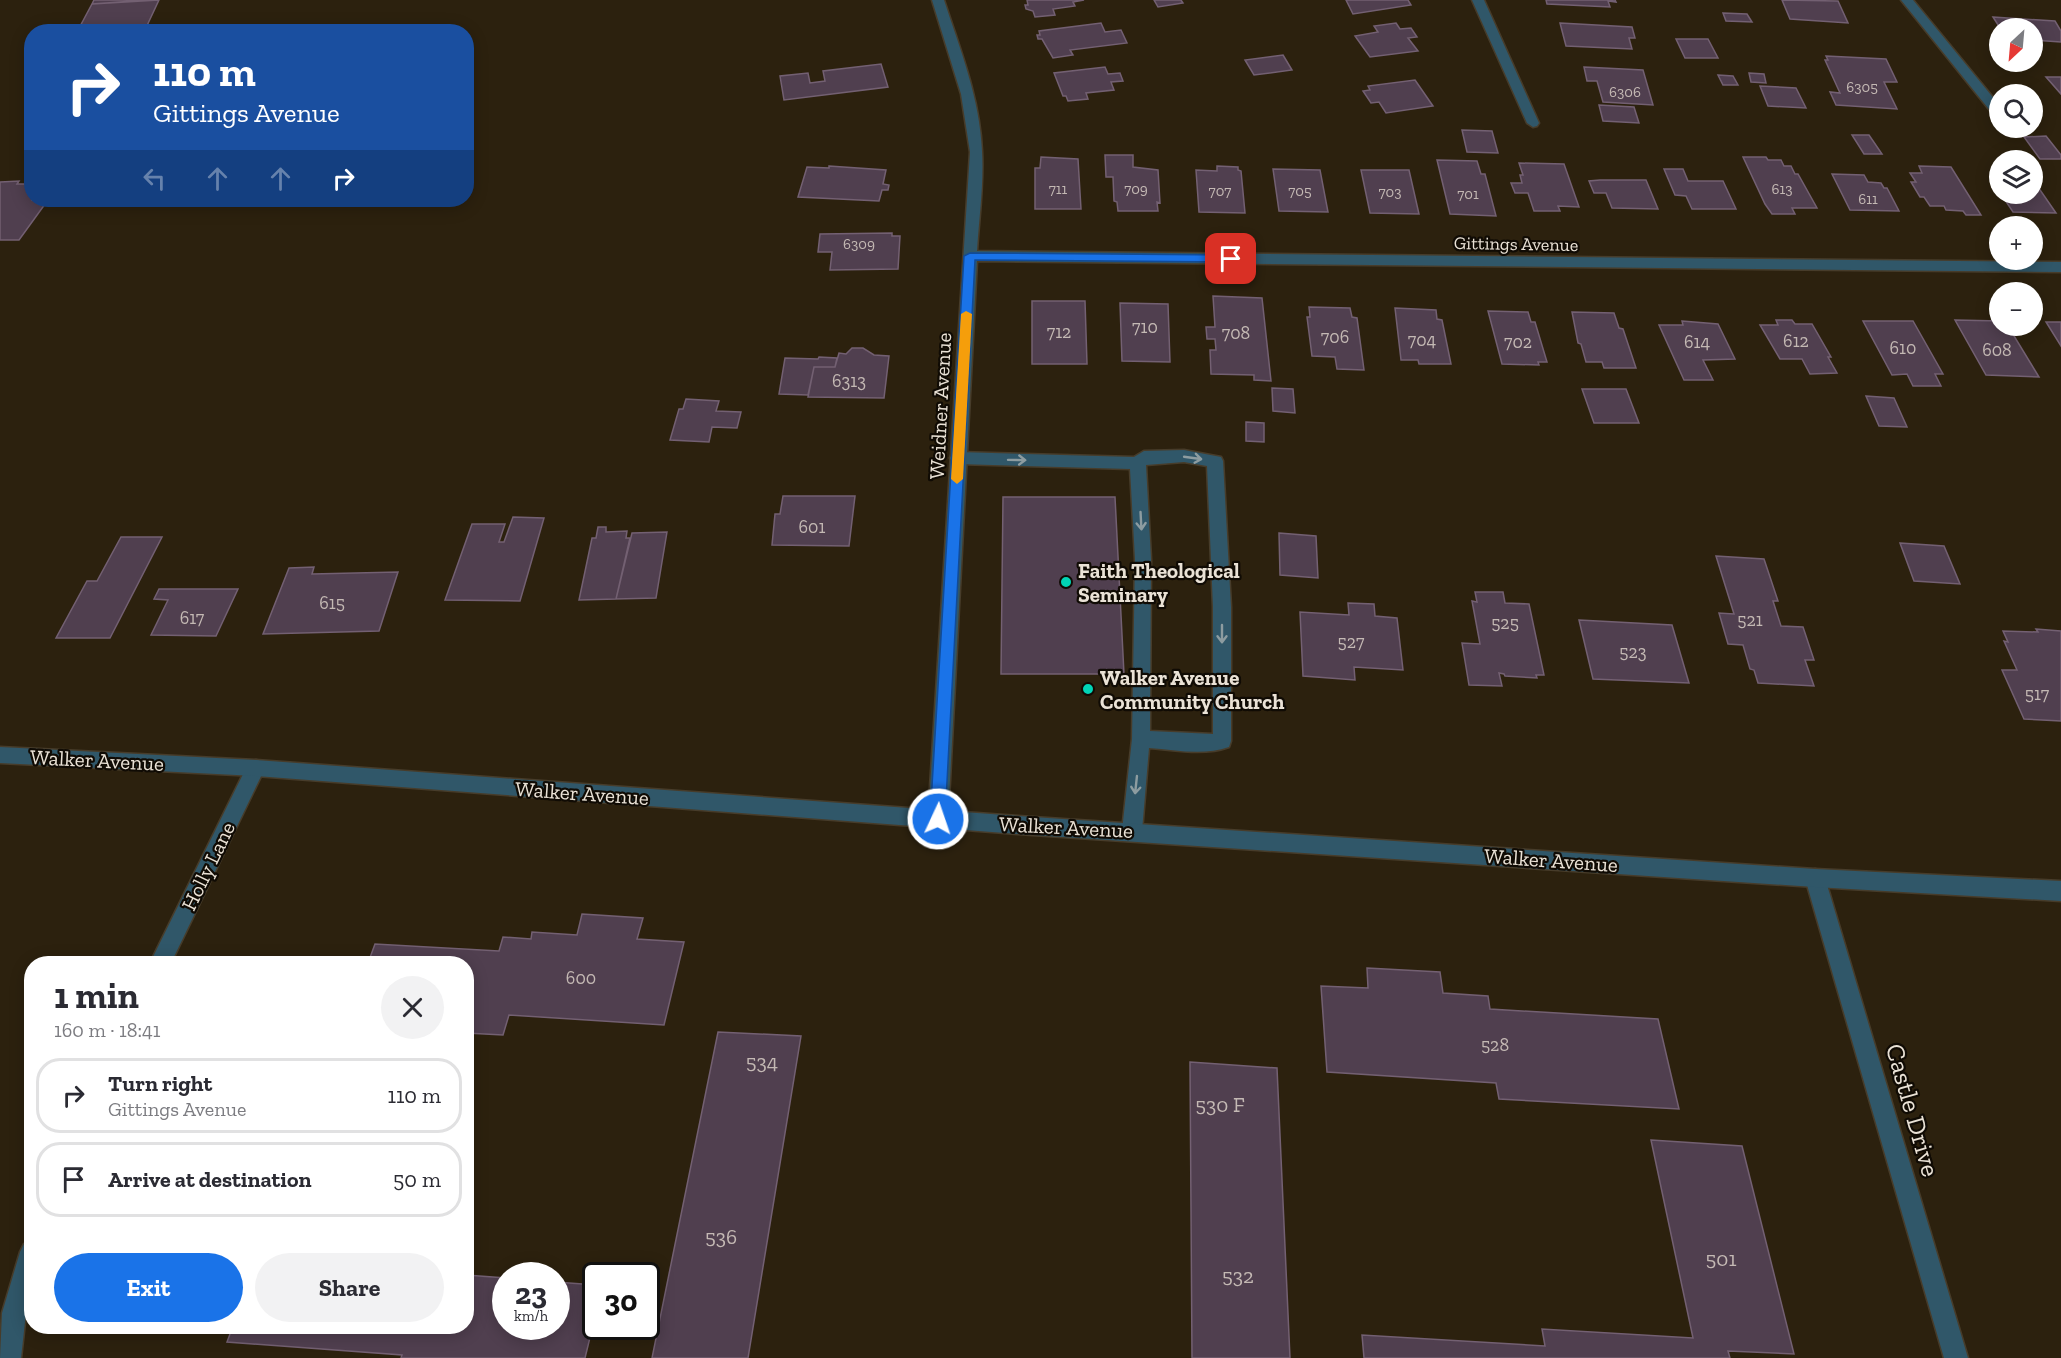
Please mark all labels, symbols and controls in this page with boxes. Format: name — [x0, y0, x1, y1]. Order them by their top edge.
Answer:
north arrow — [1989, 18, 2043, 72]
map controls — [1989, 18, 2043, 336]
text: 110 m — [153, 46, 256, 97]
icon: right — [54, 48, 132, 126]
house number: 6305 — [1846, 78, 1878, 96]
house number: 6306 — [1609, 83, 1641, 101]
button: search — [1989, 84, 2043, 138]
text: Gittings Avenue — [153, 97, 340, 129]
button: layers — [1989, 150, 2043, 204]
icon: left — [138, 162, 171, 195]
icon: ahead — [201, 162, 234, 195]
icon: ahead — [264, 162, 297, 195]
icon: right — [327, 162, 360, 195]
house number: 711 — [1049, 180, 1068, 198]
house number: 709 — [1124, 180, 1148, 198]
house number: 613 — [1771, 180, 1793, 198]
house number: 707 — [1209, 182, 1231, 200]
house number: 705 — [1288, 182, 1312, 200]
house number: 703 — [1378, 183, 1402, 201]
house number: 701 — [1457, 185, 1479, 203]
house number: 611 — [1858, 190, 1878, 208]
button: + — [1989, 216, 2043, 270]
street label: Gittings Avenue — [1454, 232, 1578, 256]
pin — [1205, 233, 1256, 284]
house number: 6309 — [843, 235, 875, 253]
icon: arrive — [1214, 242, 1247, 275]
button: − — [1989, 282, 2043, 336]
house number: 710 — [1132, 316, 1158, 338]
house number: 712 — [1047, 321, 1071, 343]
house number: 708 — [1222, 322, 1250, 344]
house number: 706 — [1321, 326, 1349, 348]
house number: 704 — [1408, 329, 1437, 351]
house number: 612 — [1783, 330, 1809, 352]
house number: 702 — [1504, 331, 1532, 353]
house number: 614 — [1684, 331, 1710, 353]
street label: Weidner Avenue — [924, 332, 956, 480]
house number: 610 — [1890, 337, 1916, 359]
house number: 608 — [1982, 339, 2012, 361]
house number: 6313 — [832, 370, 866, 392]
one-way arrow — [1183, 452, 1203, 463]
one-way arrow — [1006, 454, 1026, 465]
one-way arrow — [1136, 511, 1147, 531]
house number: 601 — [799, 516, 825, 538]
place label: Faith Theological Seminary — [1078, 558, 1240, 607]
marker: Faith Theological Seminary — [1059, 575, 1073, 589]
house number: 615 — [319, 592, 345, 614]
house number: 617 — [180, 607, 205, 629]
house number: 521 — [1737, 609, 1763, 631]
house number: 525 — [1491, 612, 1519, 634]
one-way arrow — [1216, 623, 1228, 643]
house number: 527 — [1338, 631, 1365, 653]
house number: 523 — [1619, 641, 1647, 663]
place label: Walker Avenue Community Church — [1100, 665, 1284, 714]
marker: Walker Avenue Community Church — [1081, 682, 1095, 696]
house number: 517 — [2025, 683, 2050, 705]
street label: Walker Avenue — [29, 744, 165, 776]
one-way arrow — [1130, 775, 1141, 795]
street label: Walker Avenue — [514, 776, 650, 810]
position arrow — [906, 787, 970, 851]
street label: Walker Avenue — [998, 811, 1134, 843]
street label: Holly Lane — [176, 817, 240, 914]
street label: Walker Avenue — [1483, 843, 1619, 877]
house number: 600 — [566, 967, 596, 989]
text: 1 min — [54, 974, 139, 1017]
button: close — [381, 976, 444, 1039]
text: 160 m · 18:41 — [54, 1018, 161, 1042]
house number: 528 — [1481, 1034, 1509, 1056]
street label: Castle Drive — [1879, 1040, 1947, 1180]
house number: 534 — [746, 1049, 778, 1074]
text: Turn right — [108, 1070, 212, 1097]
icon: right — [57, 1079, 90, 1112]
text: 110 m — [387, 1082, 441, 1109]
house number: 530 F — [1195, 1092, 1245, 1117]
text: Gittings Avenue — [108, 1097, 246, 1121]
icon: arrive — [57, 1163, 90, 1196]
text: Arrive at destination — [108, 1166, 311, 1193]
text: 50 m — [393, 1166, 441, 1193]
house number: 536 — [705, 1224, 737, 1249]
house number: 501 — [1706, 1246, 1736, 1271]
button: Exit — [54, 1253, 243, 1322]
button: Share — [255, 1253, 444, 1322]
speed limit sign: 30 — [582, 1262, 660, 1340]
house number: 532 — [1222, 1263, 1254, 1288]
text: 23 — [515, 1276, 547, 1312]
text: km/h — [514, 1307, 548, 1325]

